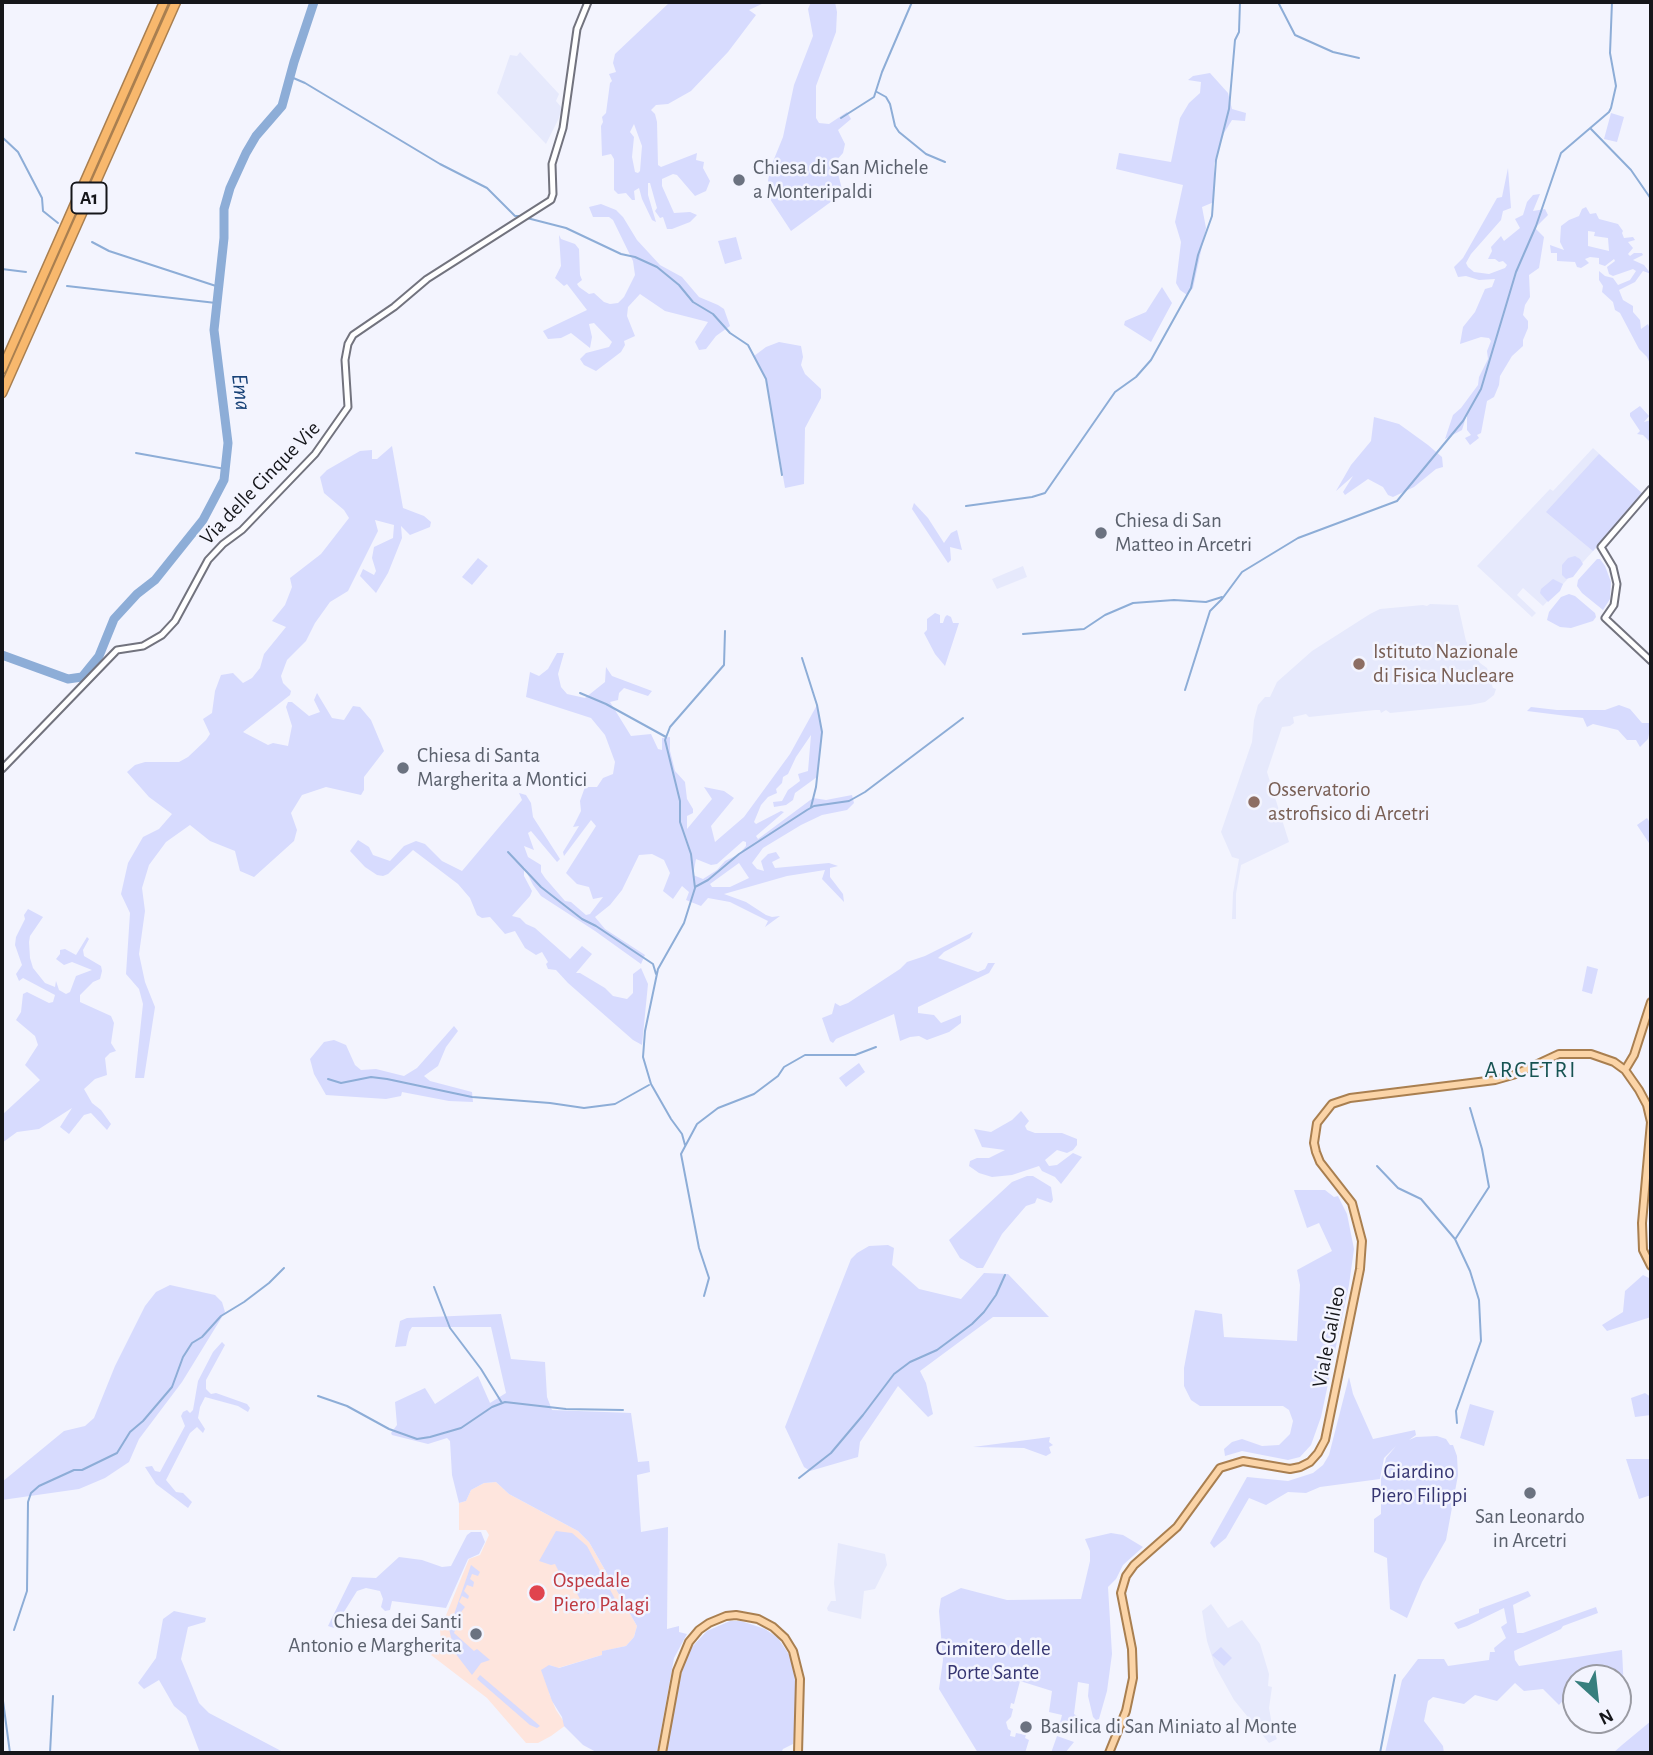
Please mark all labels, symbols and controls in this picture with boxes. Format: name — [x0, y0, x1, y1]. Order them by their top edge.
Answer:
place label: Chiesa di San Michele a Monteripaldi — [753, 155, 928, 205]
marker: Chiesa di San Michele a Monteripaldi — [731, 172, 747, 188]
road number: A1 — [72, 182, 106, 214]
water label: Ema — [225, 372, 257, 412]
street label: Via delle Cinque Vie — [195, 416, 325, 550]
place label: Chiesa di San Matteo in Arcetri — [1115, 508, 1252, 558]
marker: Chiesa di San Matteo in Arcetri — [1093, 525, 1109, 541]
place label: Istituto Nazionale di Fisica Nucleare — [1373, 639, 1518, 689]
marker: Istituto Nazionale di Fisica Nucleare — [1351, 656, 1367, 672]
place label: Chiesa di Santa Margherita a Montici — [417, 743, 587, 793]
marker: Chiesa di Santa Margherita a Montici — [395, 760, 411, 776]
place label: Osservatorio astrofisico di Arcetri — [1268, 777, 1430, 827]
marker: Osservatorio astrofisico di Arcetri — [1246, 794, 1262, 810]
district label: ARCETRI — [1485, 1056, 1577, 1084]
street label: Viale Galileo — [1307, 1284, 1351, 1390]
park label: Giardino Piero Filippi — [1370, 1459, 1468, 1509]
marker: San Leonardo in Arcetri — [1522, 1485, 1538, 1501]
place label: San Leonardo in Arcetri — [1475, 1504, 1585, 1554]
place label: Ospedale Piero Palagi — [553, 1568, 649, 1618]
marker: Ospedale Piero Palagi — [527, 1583, 547, 1603]
place label: Chiesa dei Santi Antonio e Margherita — [288, 1609, 462, 1659]
marker: Chiesa dei Santi Antonio e Margherita — [468, 1626, 484, 1642]
park label: Cimitero delle Porte Sante — [935, 1636, 1051, 1686]
north arrow — [1562, 1664, 1632, 1734]
text: N — [1596, 1705, 1616, 1728]
place label: Basilica di San Miniato al Monte — [1040, 1714, 1297, 1740]
marker: Basilica di San Miniato al Monte — [1018, 1719, 1034, 1735]

